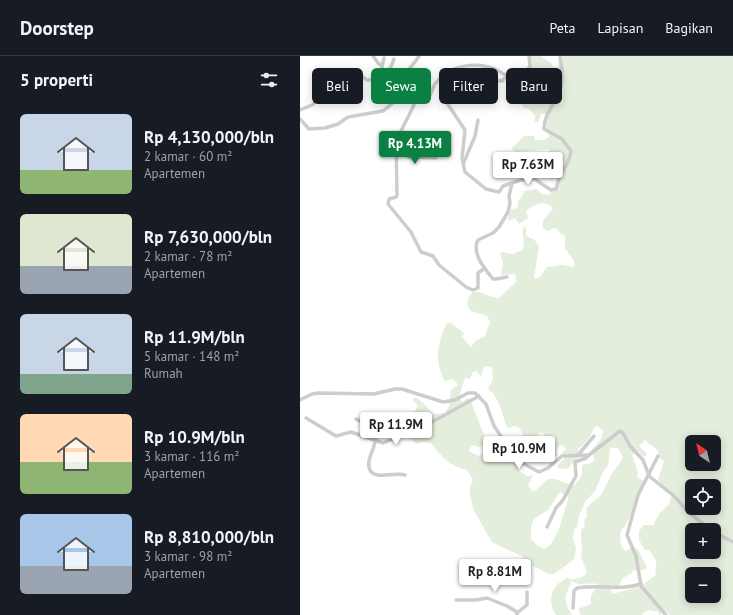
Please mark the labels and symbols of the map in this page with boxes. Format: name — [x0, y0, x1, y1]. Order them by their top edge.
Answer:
pin: Rp 4.13M — [374, 131, 456, 165]
pin: Rp 7.63M — [487, 152, 569, 186]
pin: Rp 11.9M — [355, 412, 437, 446]
north arrow — [685, 435, 721, 471]
pin: Rp 10.9M — [478, 436, 560, 470]
pin: Rp 8.81M — [454, 559, 536, 593]

